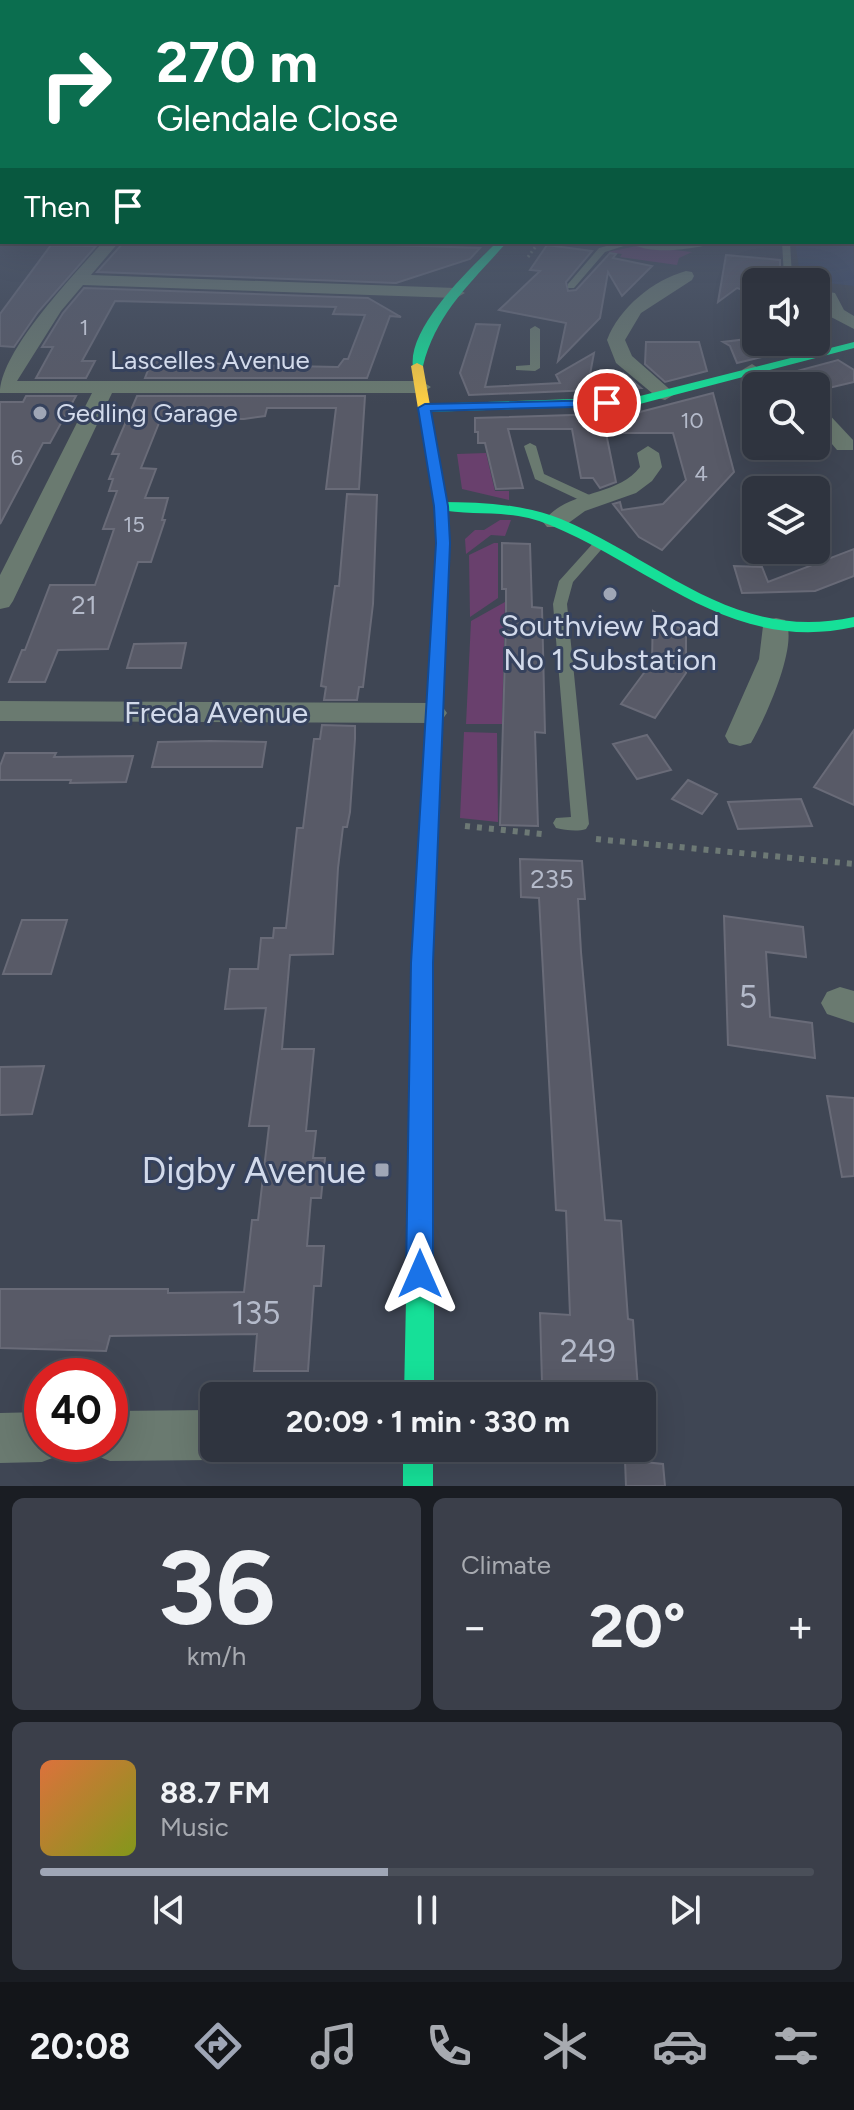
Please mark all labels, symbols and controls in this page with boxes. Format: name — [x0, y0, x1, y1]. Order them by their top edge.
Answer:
text: 270 m — [156, 29, 318, 96]
icon: right — [24, 32, 128, 136]
text: Glendale Close — [156, 97, 398, 140]
icon: arrive — [106, 184, 150, 228]
text: Then — [24, 188, 90, 225]
map controls — [742, 268, 830, 564]
button: sound — [742, 268, 830, 356]
house number: 1 — [79, 314, 89, 341]
street label: Lascelles Avenue — [110, 344, 310, 376]
pin — [573, 369, 641, 437]
button: search — [742, 372, 830, 460]
icon: arrive — [585, 381, 629, 425]
place label: Gedling Garage — [56, 397, 238, 429]
marker: Gedling Garage — [31, 404, 49, 422]
house number: 10 — [680, 407, 704, 434]
house number: 6 — [11, 444, 23, 471]
house number: 4 — [694, 460, 708, 487]
button: layers — [742, 476, 830, 564]
house number: 15 — [123, 511, 145, 538]
marker: Southview Road No 1 Substation — [601, 585, 619, 603]
house number: 21 — [71, 589, 97, 621]
place label: Southview Road No 1 Substation — [501, 607, 719, 678]
street label: Freda Avenue — [124, 694, 308, 731]
house number: 235 — [530, 863, 574, 895]
house number: 5 — [739, 978, 757, 1016]
place label: Digby Avenue — [142, 1149, 366, 1192]
marker: Digby Avenue — [373, 1161, 391, 1179]
position arrow — [378, 1232, 462, 1316]
house number: 135 — [231, 1294, 281, 1332]
house number: 249 — [560, 1332, 616, 1370]
speed limit sign: 40 — [24, 1358, 128, 1462]
text: 20:09 · 1 min · 330 m — [286, 1403, 570, 1440]
text: 36 — [157, 1525, 276, 1650]
text: Climate — [461, 1549, 551, 1581]
text: 20° — [589, 1590, 686, 1662]
text: − — [461, 1600, 488, 1653]
text: + — [787, 1600, 814, 1653]
text: km/h — [187, 1640, 246, 1672]
text: 88.7 FM — [160, 1774, 270, 1811]
text: Music — [160, 1811, 229, 1843]
icon: previous — [147, 1888, 191, 1932]
icon: pause — [405, 1888, 449, 1932]
icon: next — [663, 1888, 707, 1932]
icon: directions — [190, 2018, 246, 2074]
icon: music — [306, 2018, 362, 2074]
icon: phone — [421, 2018, 477, 2074]
icon: climate — [537, 2018, 593, 2074]
icon: car — [652, 2018, 708, 2074]
icon: filters — [768, 2018, 824, 2074]
text: 20:08 — [30, 2025, 130, 2068]

